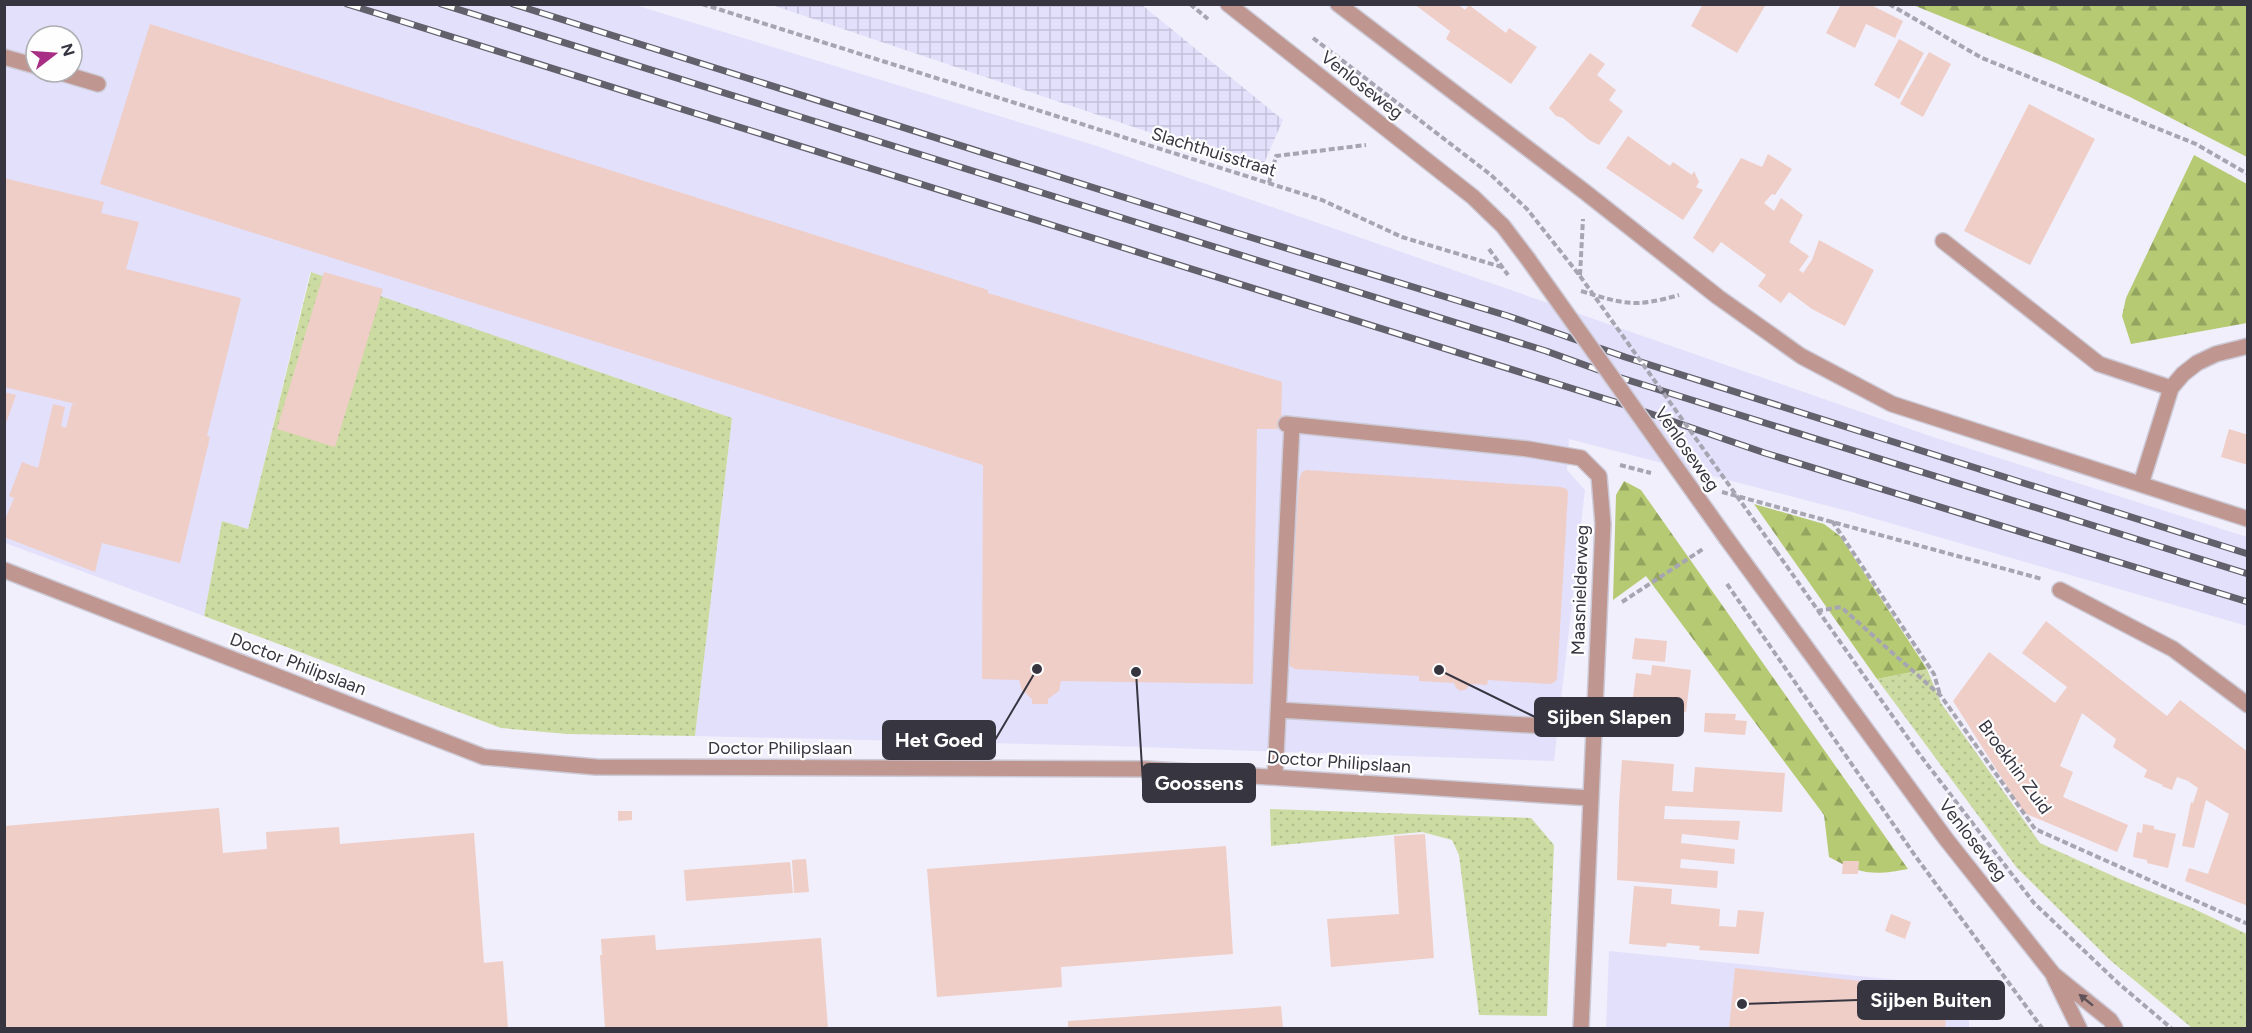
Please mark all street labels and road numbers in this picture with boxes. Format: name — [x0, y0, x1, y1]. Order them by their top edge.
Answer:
street label: Venloseweg — [1316, 46, 1408, 124]
street label: Slachthuisstraat — [1149, 122, 1279, 182]
street label: Venloseweg — [1650, 402, 1724, 496]
street label: Maasnielderweg — [1567, 524, 1593, 656]
street label: Doctor Philipslaan — [227, 628, 369, 700]
street label: Broekhin Zuid — [1973, 716, 2057, 818]
street label: Doctor Philipslaan — [708, 737, 852, 759]
street label: Doctor Philipslaan — [1266, 746, 1412, 778]
street label: Venloseweg — [1934, 794, 2012, 886]

